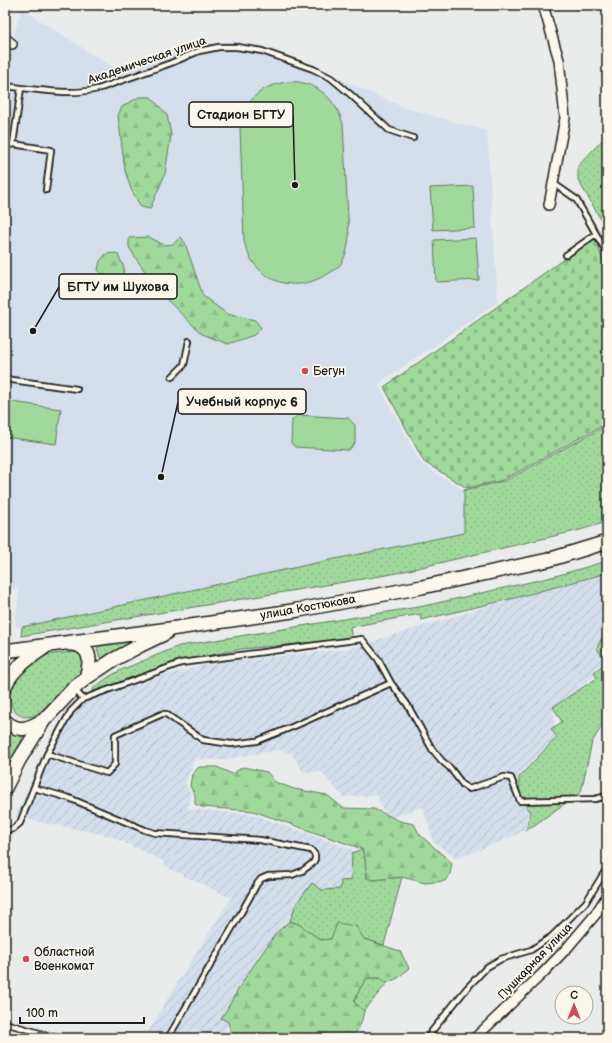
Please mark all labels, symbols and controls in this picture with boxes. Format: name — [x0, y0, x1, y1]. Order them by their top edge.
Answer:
street label: Академическая улица — [85, 33, 208, 88]
callout: Стадион БГТУ — [189, 102, 293, 127]
text: Стадион БГТУ — [197, 107, 286, 123]
callout: БГТУ им Шухова — [59, 274, 177, 299]
text: БГТУ им Шухова — [67, 279, 169, 295]
place label: Бегун — [313, 364, 345, 379]
marker: Бегун — [300, 366, 310, 376]
callout: Учебный корпус 6 — [178, 389, 306, 414]
text: Учебный корпус 6 — [186, 394, 298, 410]
street label: улица Костюкова — [259, 592, 357, 623]
street label: Пушкарная улица — [495, 920, 576, 1003]
place label: Областной Военкомат — [34, 945, 95, 974]
marker: Областной Военкомат — [21, 954, 31, 964]
north arrow — [554, 985, 594, 1025]
text: С — [570, 989, 578, 1002]
scale bar — [20, 999, 144, 1025]
text: 100 m — [26, 1006, 58, 1021]

